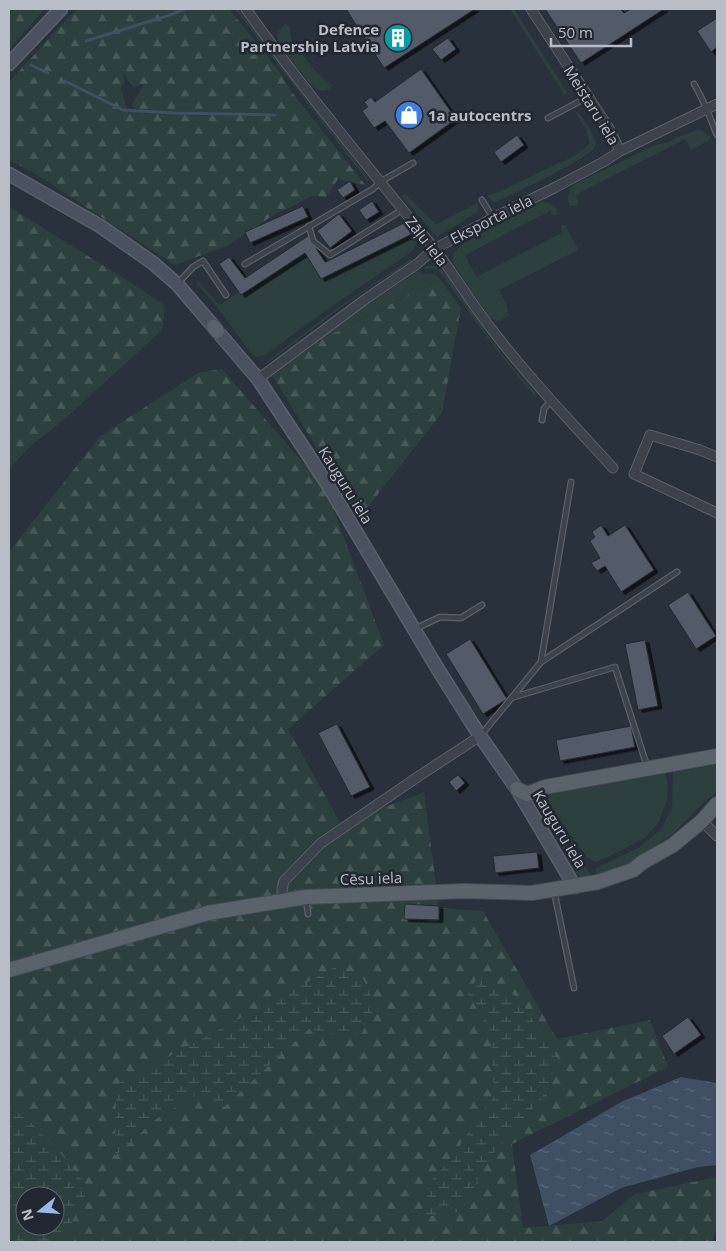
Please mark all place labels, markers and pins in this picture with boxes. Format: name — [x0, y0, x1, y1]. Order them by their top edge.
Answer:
place label: Defence Partnership Latvia — [240, 19, 379, 56]
building icon: Defence Partnership Latvia — [383, 23, 413, 53]
shop icon: 1a autocentrs — [394, 100, 424, 130]
place label: 1a autocentrs — [428, 105, 531, 125]

